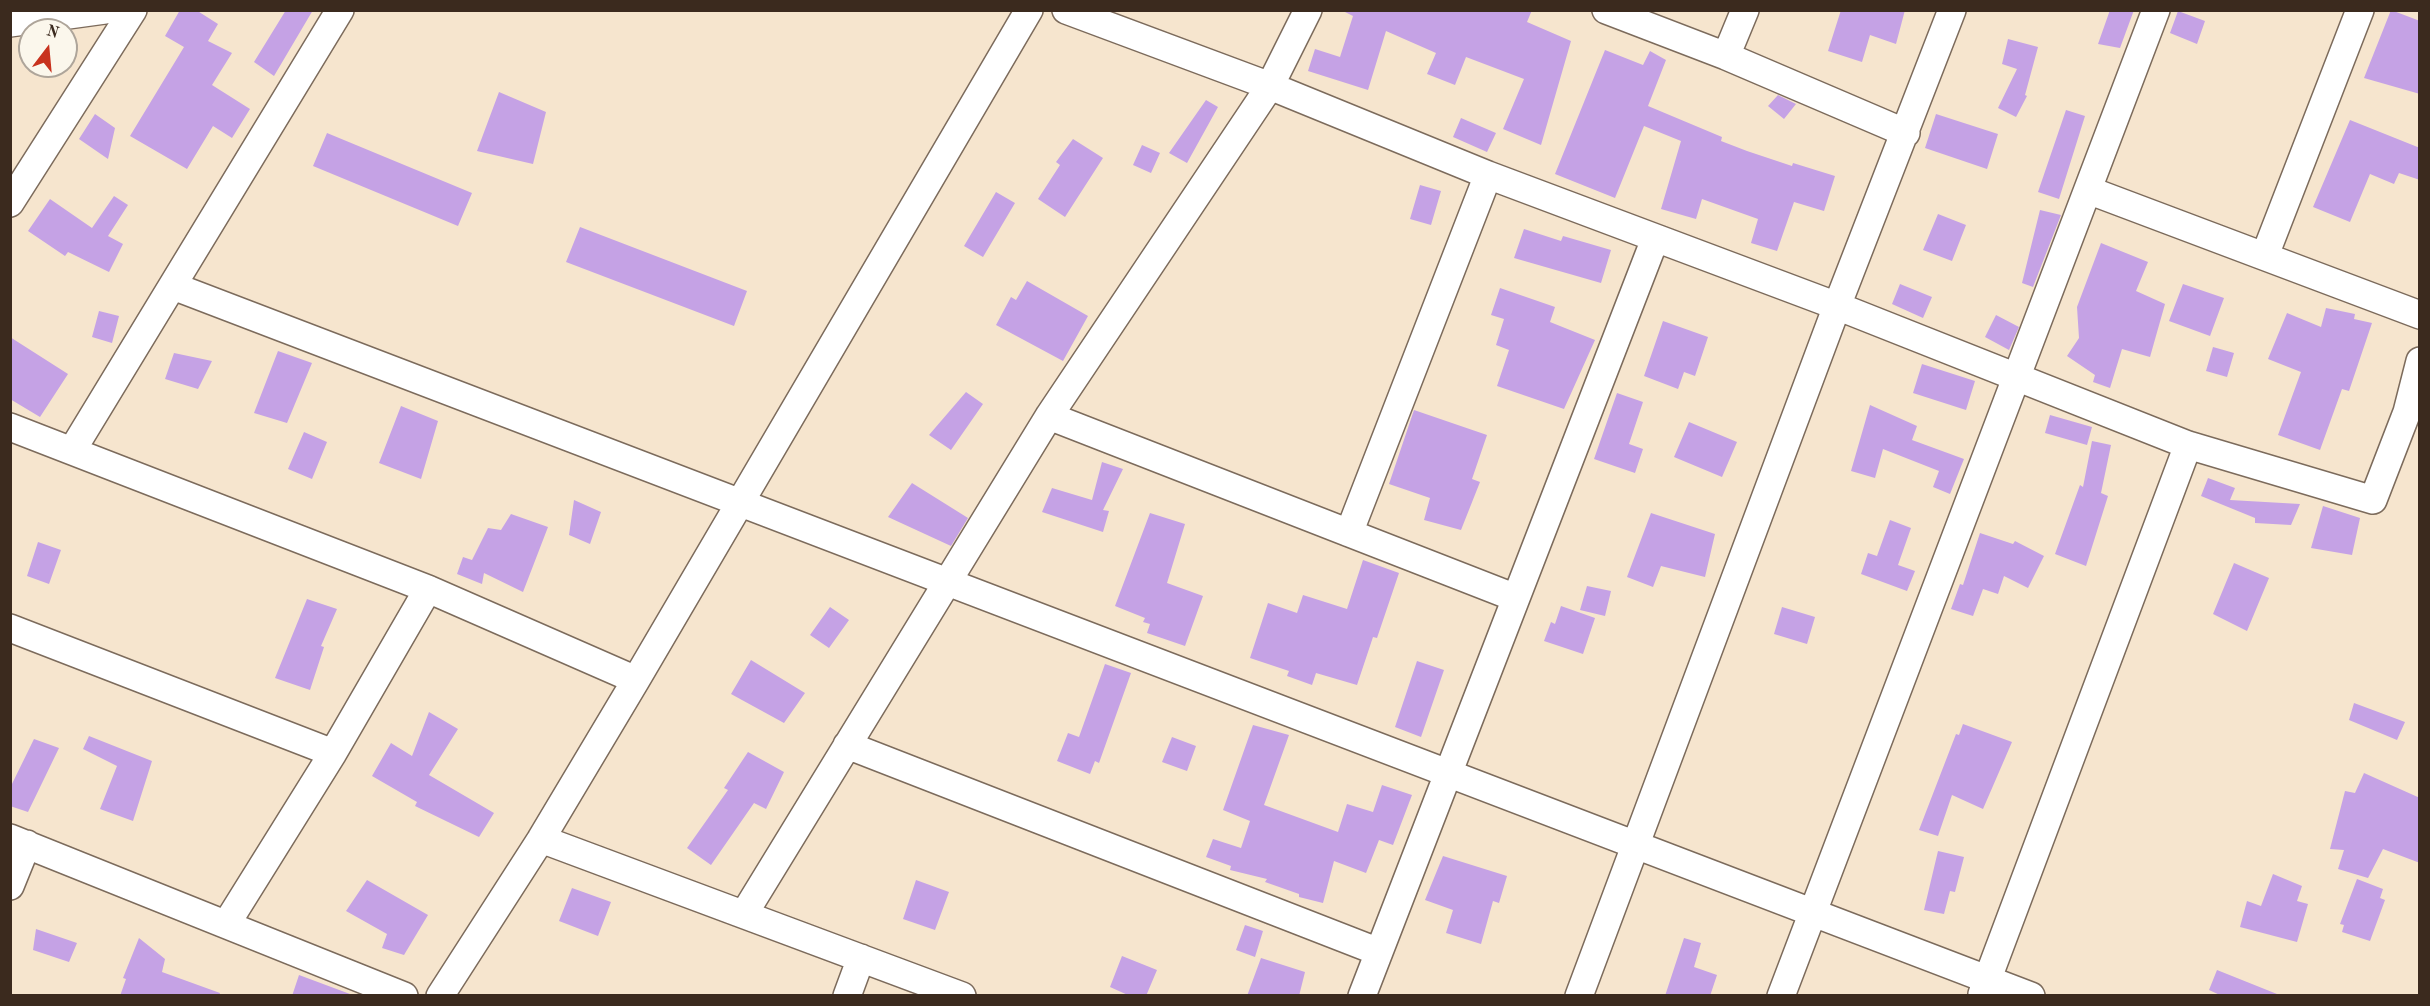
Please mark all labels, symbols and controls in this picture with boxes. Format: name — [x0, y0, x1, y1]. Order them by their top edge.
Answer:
north arrow — [18, 18, 78, 78]
text: N — [44, 23, 60, 42]

